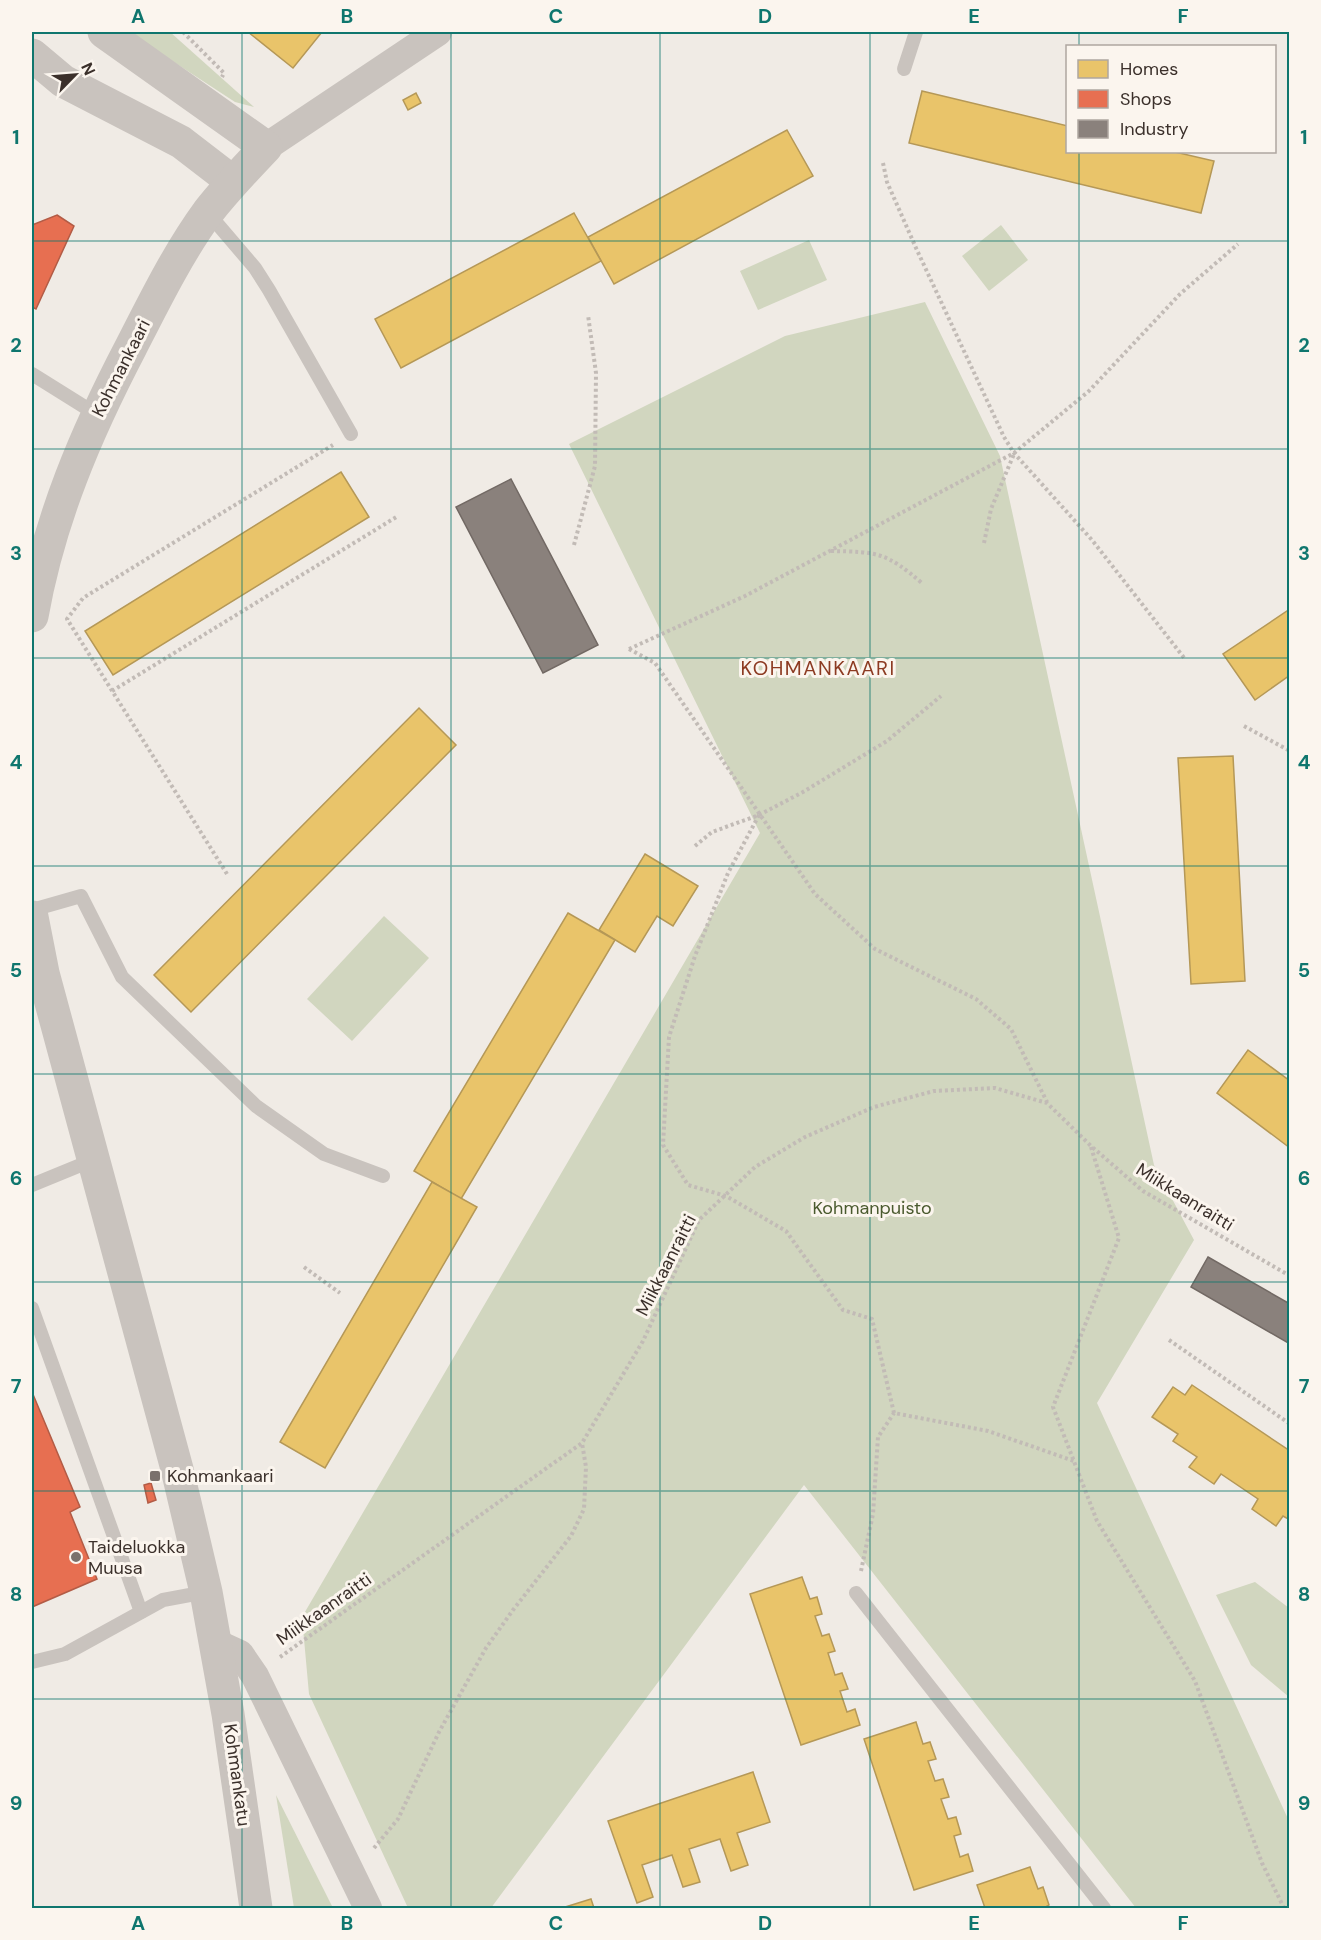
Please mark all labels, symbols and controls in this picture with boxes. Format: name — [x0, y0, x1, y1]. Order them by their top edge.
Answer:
text: A — [131, 3, 145, 29]
text: B — [341, 3, 353, 29]
text: C — [549, 3, 563, 29]
text: D — [758, 3, 772, 29]
text: E — [968, 3, 980, 29]
text: F — [1177, 3, 1189, 29]
north arrow — [45, 45, 105, 105]
legend — [1066, 45, 1276, 153]
text: Homes — [1120, 57, 1178, 81]
text: N — [76, 59, 100, 79]
text: Shops — [1120, 87, 1172, 111]
text: Industry — [1120, 117, 1189, 141]
text: 1 — [12, 124, 20, 150]
text: 1 — [1300, 124, 1308, 150]
street label: Kohmankaari — [86, 315, 156, 421]
text: 2 — [10, 332, 22, 358]
text: 2 — [1298, 332, 1310, 358]
text: 3 — [10, 540, 22, 566]
text: 3 — [1298, 540, 1310, 566]
district label: KOHMANKAARI — [740, 655, 896, 681]
text: 4 — [10, 749, 23, 775]
text: 4 — [1298, 749, 1311, 775]
text: 5 — [10, 957, 22, 983]
text: 5 — [1298, 957, 1310, 983]
street label: Miikkaanraitti — [1132, 1157, 1238, 1237]
text: 6 — [10, 1165, 22, 1191]
text: 6 — [1298, 1165, 1310, 1191]
park label: Kohmanpuisto — [812, 1196, 932, 1220]
street label: Miikkaanraitti — [630, 1210, 702, 1320]
text: 7 — [11, 1373, 22, 1399]
text: 7 — [1299, 1373, 1310, 1399]
place label: Kohmankaari — [167, 1464, 274, 1488]
marker: Kohmankaari — [148, 1469, 162, 1483]
place label: Taideluokka Muusa — [88, 1535, 185, 1580]
marker: Taideluokka Muusa — [69, 1550, 83, 1564]
street label: Miikkaanraitti — [272, 1567, 376, 1651]
text: 8 — [10, 1581, 22, 1607]
text: 8 — [1298, 1581, 1310, 1607]
street label: Kohmankatu — [218, 1722, 256, 1828]
text: 9 — [10, 1790, 22, 1816]
text: 9 — [1298, 1790, 1310, 1816]
text: A — [131, 1910, 145, 1936]
text: B — [341, 1910, 353, 1936]
text: C — [549, 1910, 563, 1936]
text: D — [758, 1910, 772, 1936]
text: E — [968, 1910, 980, 1936]
text: F — [1177, 1910, 1189, 1936]

